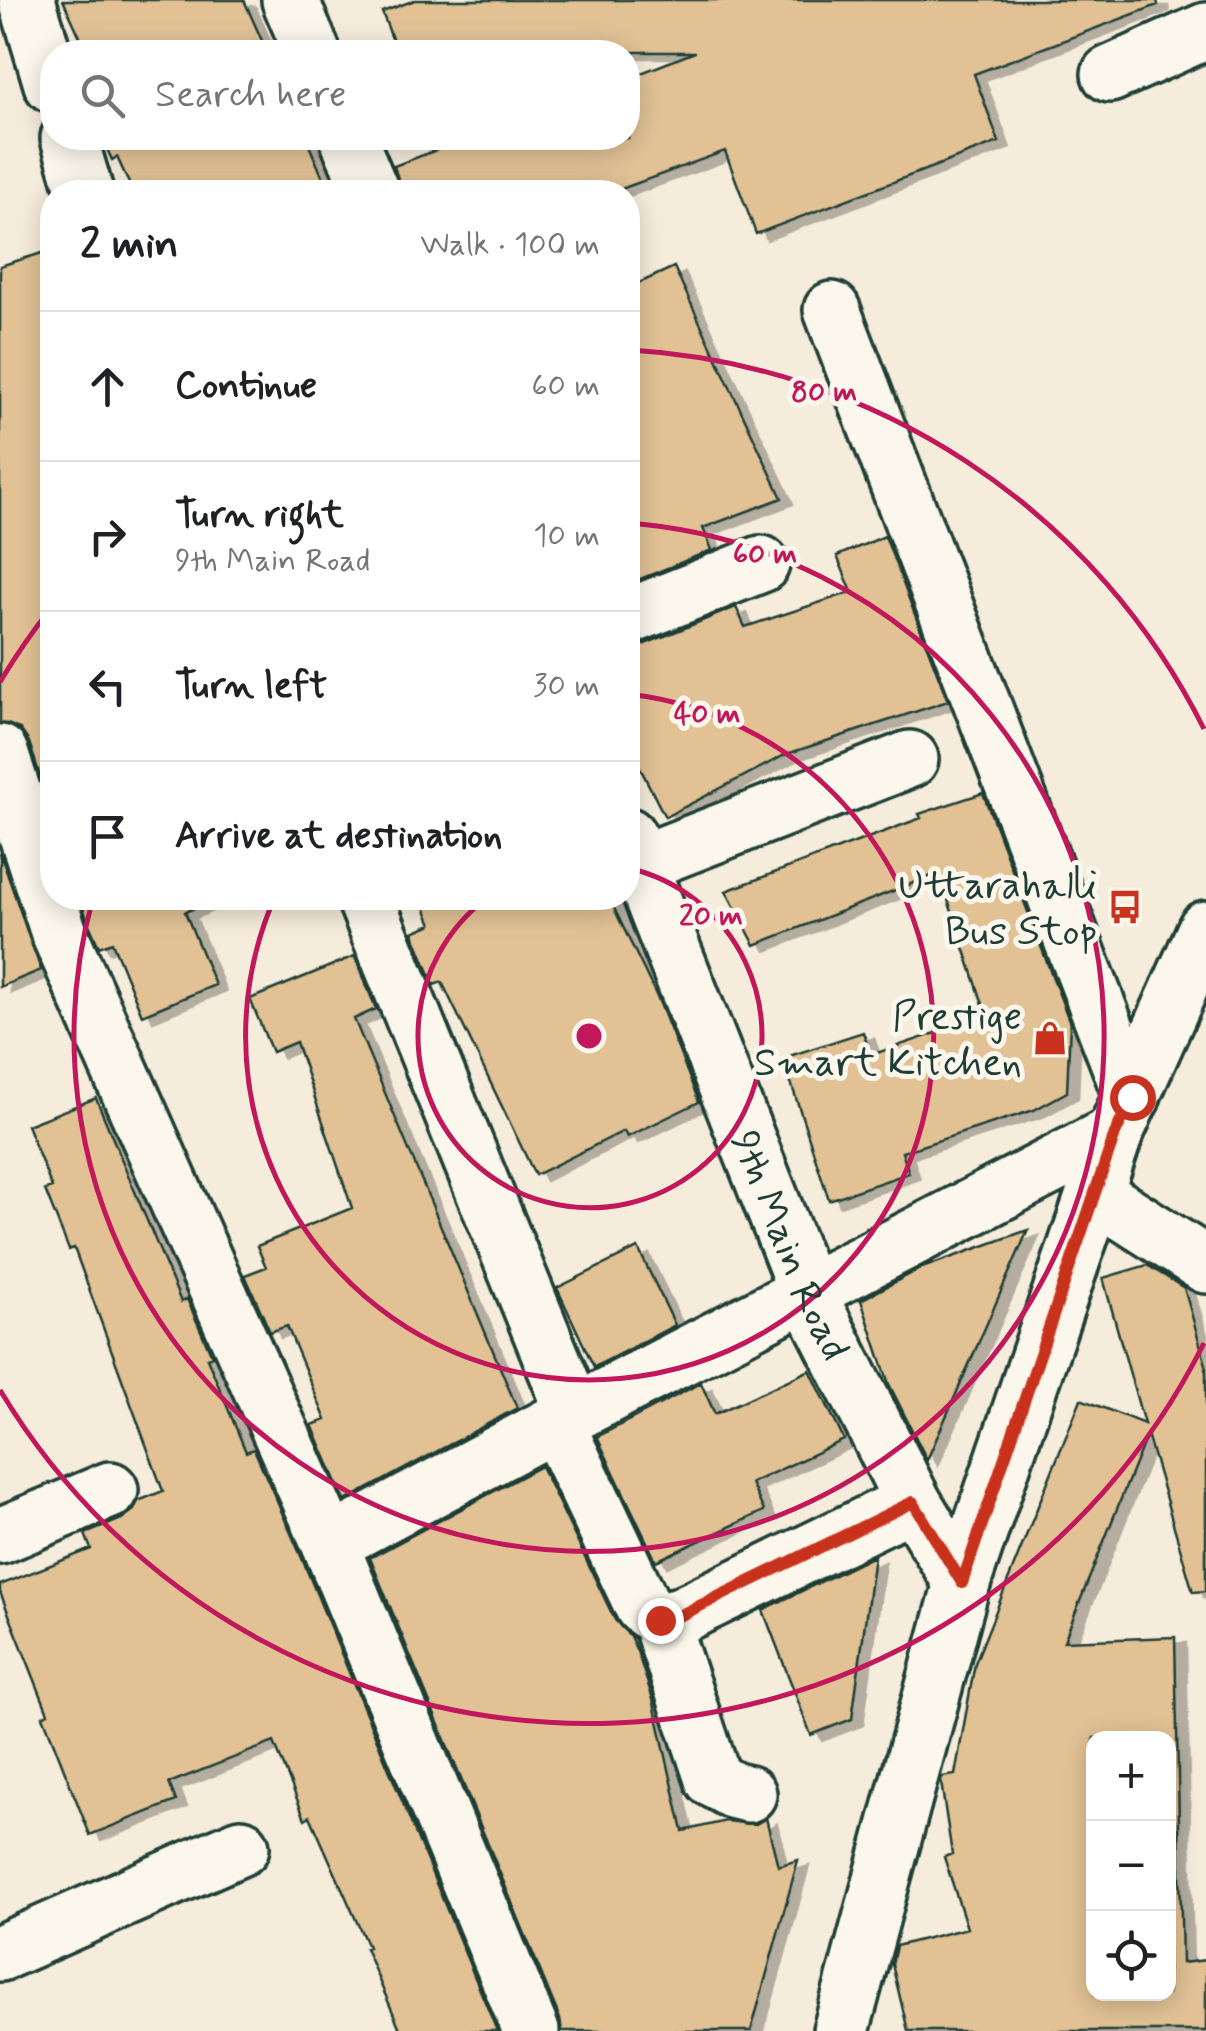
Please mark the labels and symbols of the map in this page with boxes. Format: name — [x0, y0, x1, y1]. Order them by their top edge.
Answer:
text: 80 m — [791, 373, 857, 412]
text: 60 m — [733, 535, 797, 574]
text: 40 m — [674, 695, 740, 734]
place label: Uttarahalli Bus Stop — [898, 861, 1097, 959]
bus stop icon: Uttarahalli Bus Stop — [1106, 888, 1144, 926]
text: 20 m — [679, 897, 743, 936]
place label: Prestige Smart Kitchen — [754, 992, 1022, 1090]
centre of rings — [571, 1018, 607, 1054]
shop icon: Prestige Smart Kitchen — [1031, 1019, 1069, 1057]
route start — [1110, 1075, 1156, 1121]
street label: 9th Main Road — [717, 1123, 860, 1370]
route end — [638, 1598, 684, 1644]

